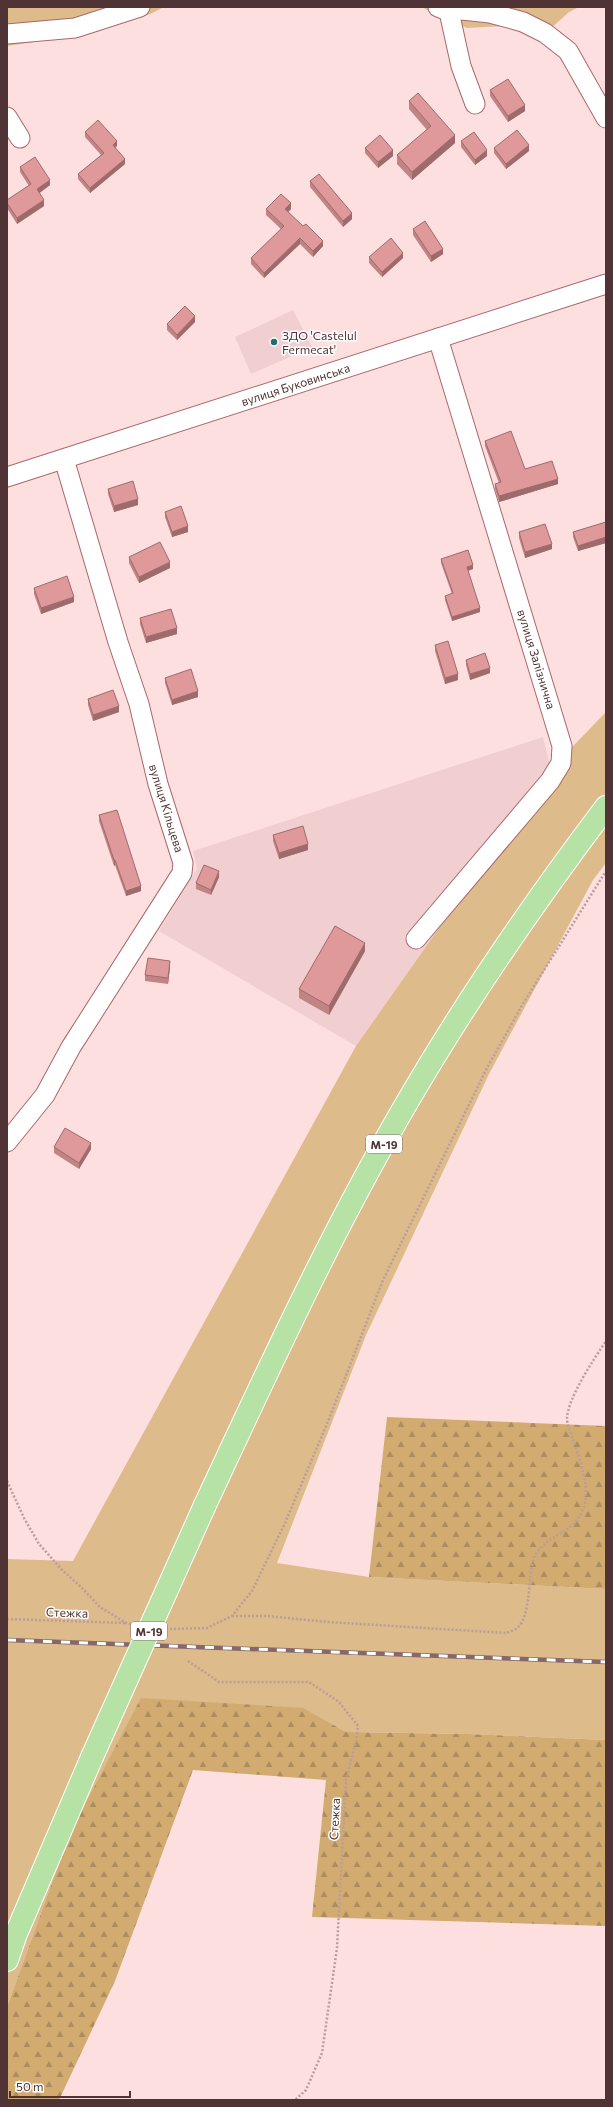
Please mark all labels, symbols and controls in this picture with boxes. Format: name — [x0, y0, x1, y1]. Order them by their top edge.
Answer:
place label: ЗДО 'Castelul Fermecat' — [282, 328, 357, 356]
marker: ЗДО 'Castelul Fermecat' — [269, 337, 279, 347]
street label: вулиця Буковинська — [239, 360, 351, 408]
street label: вулиця Залізнична — [515, 607, 559, 711]
street label: вулиця Кільцева — [147, 762, 187, 854]
road number: М-19 — [366, 1135, 402, 1153]
street label: Стежка — [46, 1604, 88, 1620]
road number: М-19 — [131, 1622, 167, 1640]
street label: Стежка — [326, 1798, 342, 1840]
scale bar — [10, 2073, 130, 2099]
text: 50 m — [16, 2079, 44, 2093]

